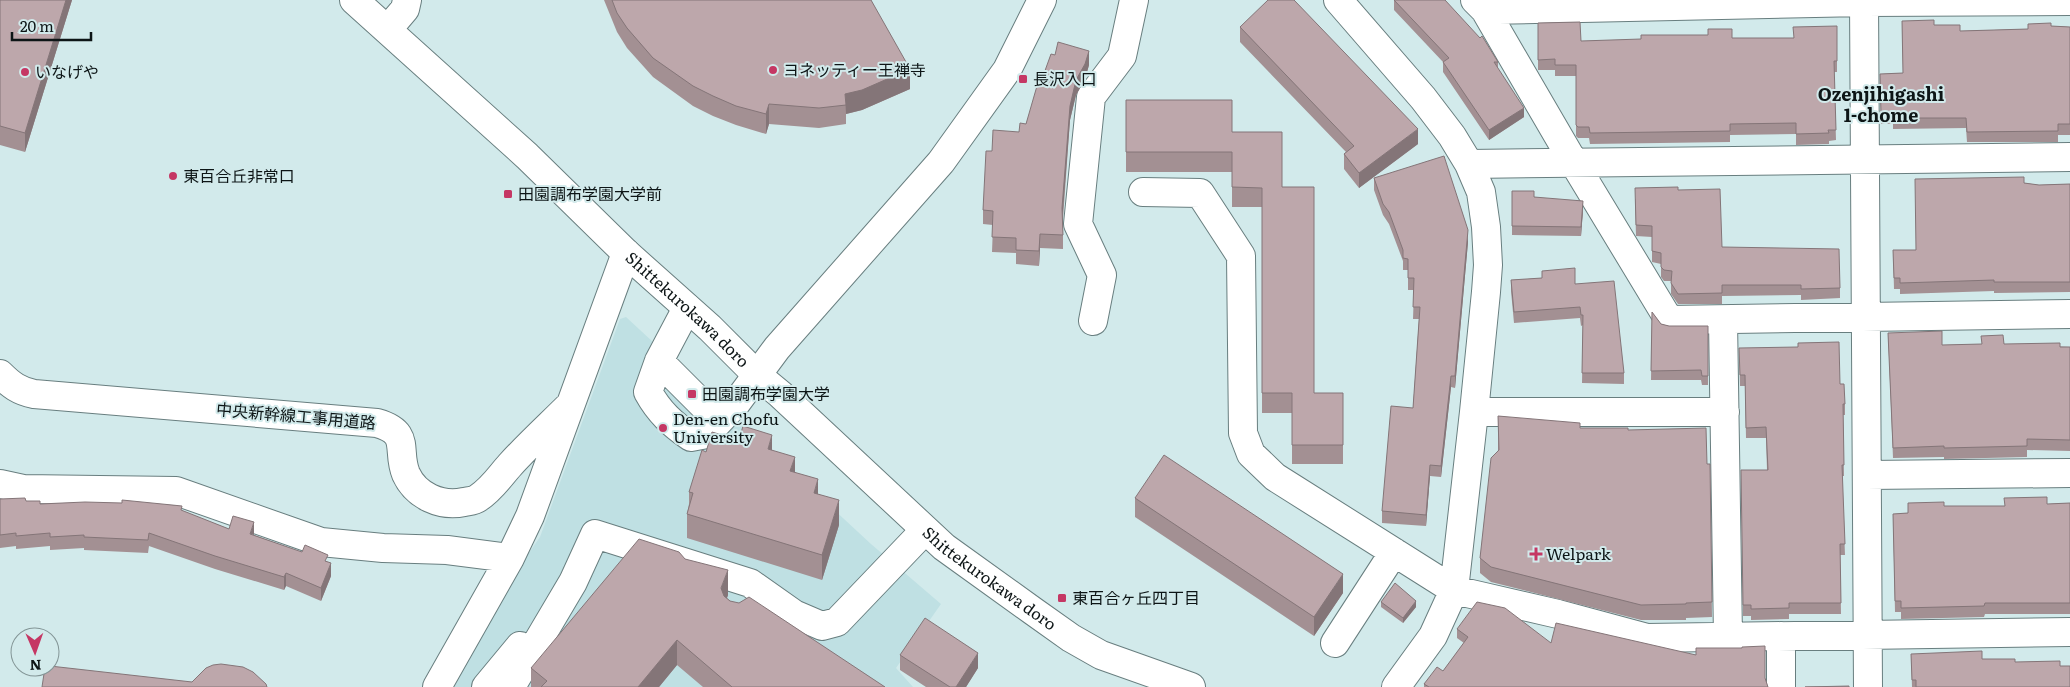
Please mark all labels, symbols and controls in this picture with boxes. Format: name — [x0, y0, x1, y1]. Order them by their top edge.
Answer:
scale bar — [12, 10, 91, 42]
text: 20 m — [20, 14, 54, 37]
place label: ヨネッティー王禅寺 — [783, 57, 926, 81]
place label: いなげや — [35, 59, 99, 83]
marker: ヨネッティー王禅寺 — [767, 64, 779, 76]
marker: いなげや — [19, 66, 31, 78]
place label: 長沢入口 — [1033, 66, 1097, 90]
marker: 長沢入口 — [1017, 73, 1029, 85]
district label: Ozenjihigashi 1-chome — [1818, 80, 1945, 128]
place label: 東百合丘非常口 — [183, 163, 295, 187]
marker: 東百合丘非常口 — [167, 170, 179, 182]
place label: 田園調布学園大学前 — [518, 181, 662, 205]
marker: 田園調布学園大学前 — [502, 188, 514, 200]
street label: Shittekurokawa doro — [621, 245, 756, 372]
place label: 田園調布学園大学 — [702, 381, 830, 405]
marker: 田園調布学園大学 — [686, 388, 698, 400]
street label: 中央新幹線工事用道路 — [215, 396, 377, 434]
place label: Den-en Chofu University — [673, 406, 779, 448]
marker: Den-en Chofu University — [657, 422, 669, 434]
street label: Shittekurokawa doro — [918, 520, 1062, 635]
place label: Welpark — [1546, 541, 1611, 565]
marker: Welpark — [1530, 548, 1542, 560]
place label: 東百合ヶ丘四丁目 — [1072, 585, 1200, 609]
marker: 東百合ヶ丘四丁目 — [1056, 592, 1068, 604]
north arrow — [10, 627, 60, 677]
text: N — [29, 656, 42, 676]

